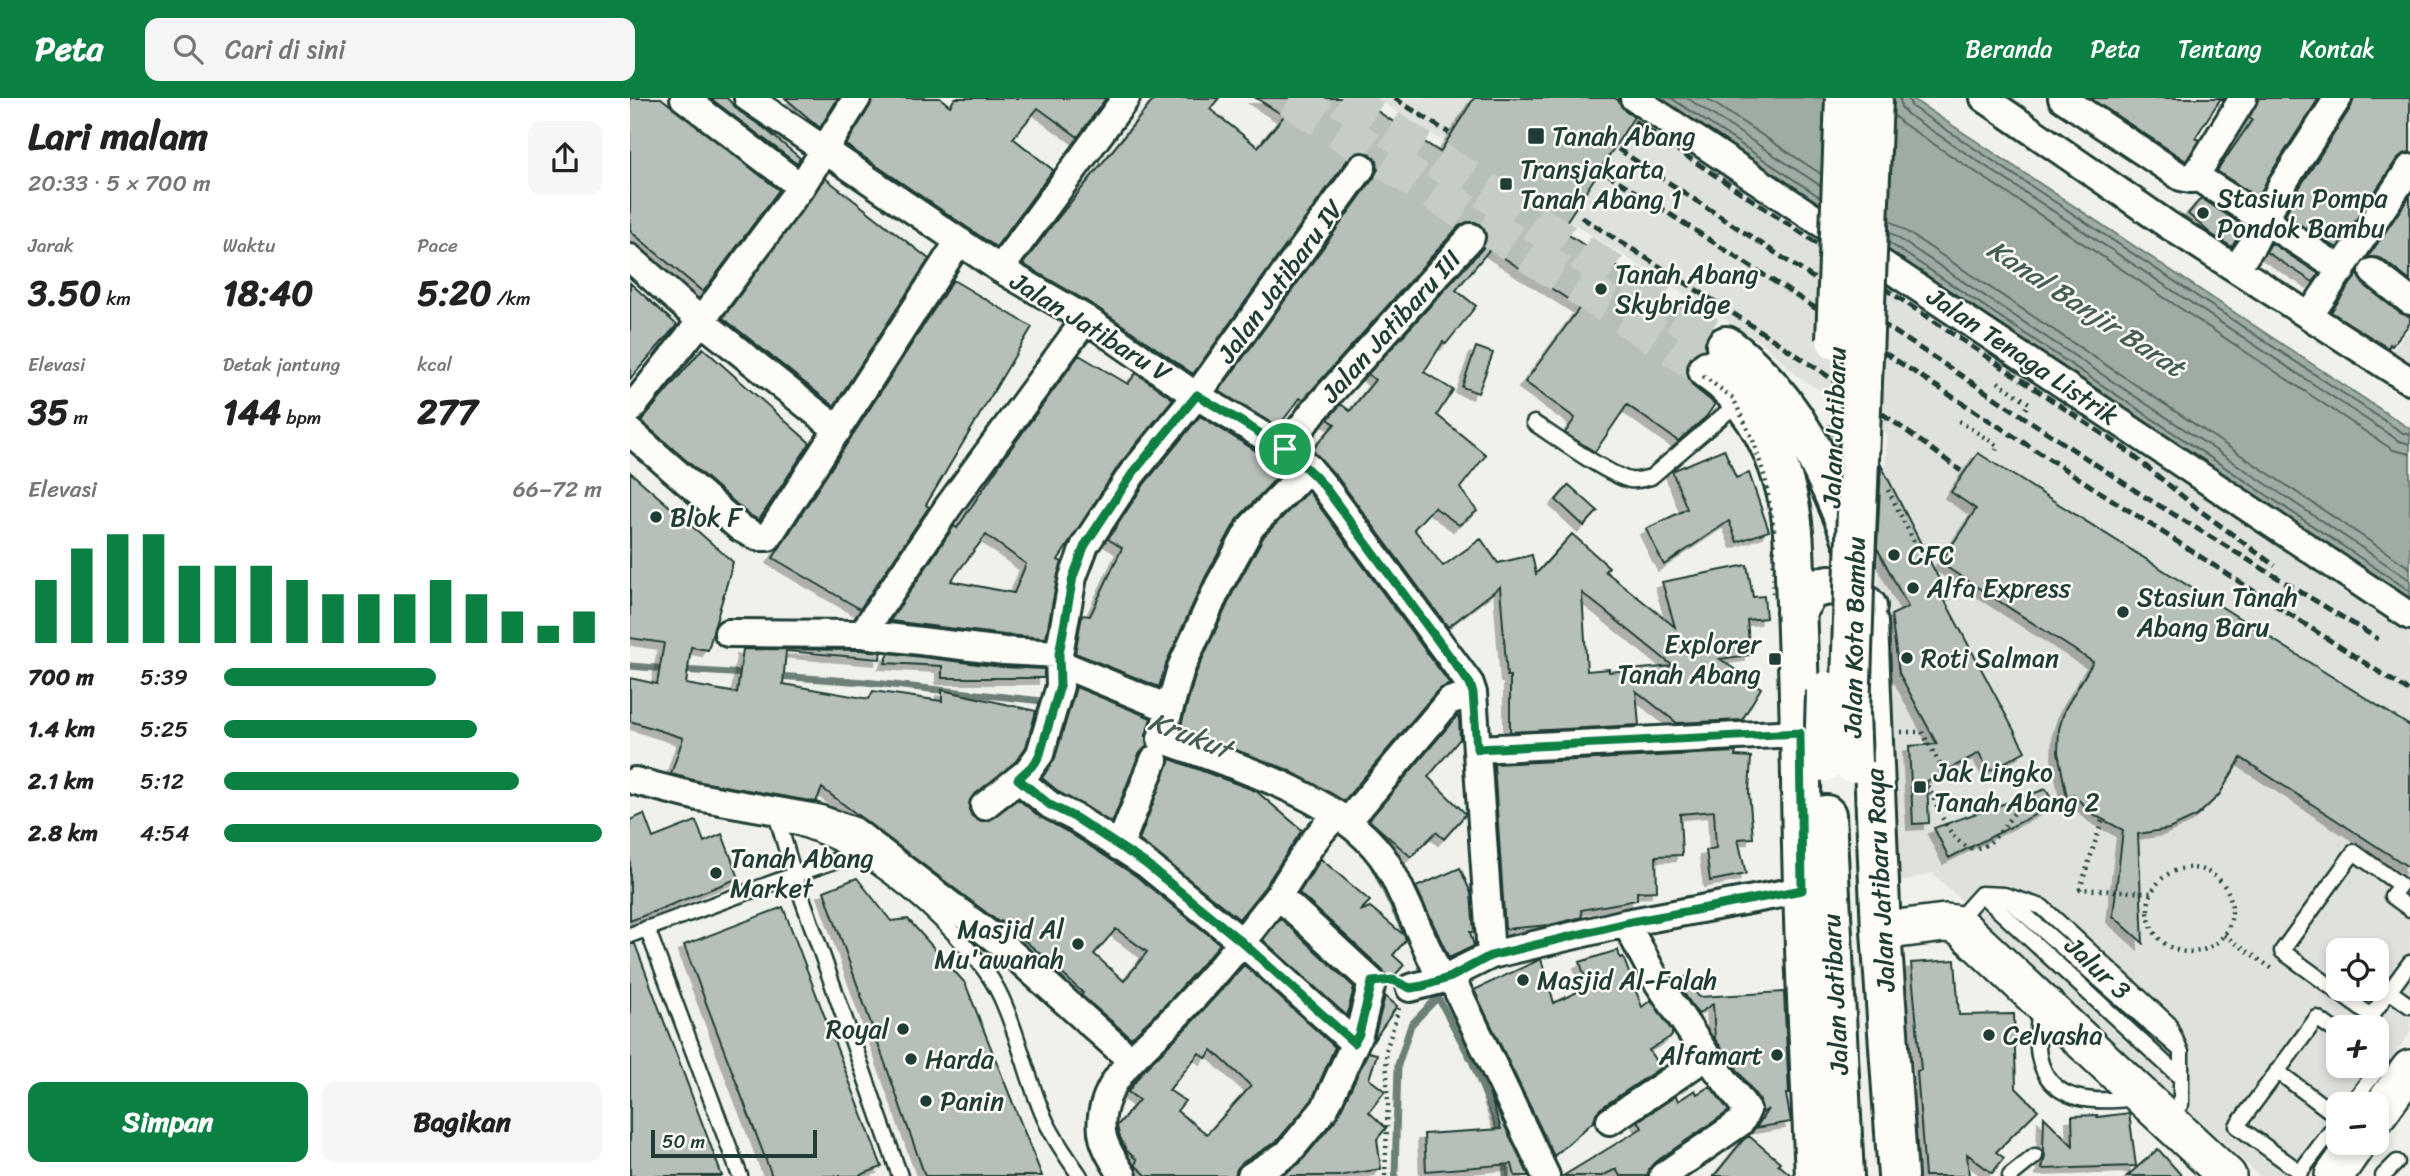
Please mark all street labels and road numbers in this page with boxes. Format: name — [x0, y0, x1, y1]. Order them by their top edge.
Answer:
street label: Jalan Jatibaru IV — [1204, 189, 1356, 374]
street label: Jalan Jatibaru III — [1308, 238, 1473, 414]
street label: Jalan Jatibaru V — [1000, 258, 1181, 395]
street label: Jalan Tenaga Listrik — [1917, 274, 2129, 438]
street label: Jalan Jatibaru — [1808, 346, 1860, 509]
street label: Jalan Kota Bambu — [1829, 536, 1879, 739]
street label: Jalan Jatibaru Raya — [1851, 766, 1909, 994]
street label: Jalan Jatibaru — [1808, 912, 1862, 1077]
street label: Jalur 3 — [2053, 924, 2142, 1012]

